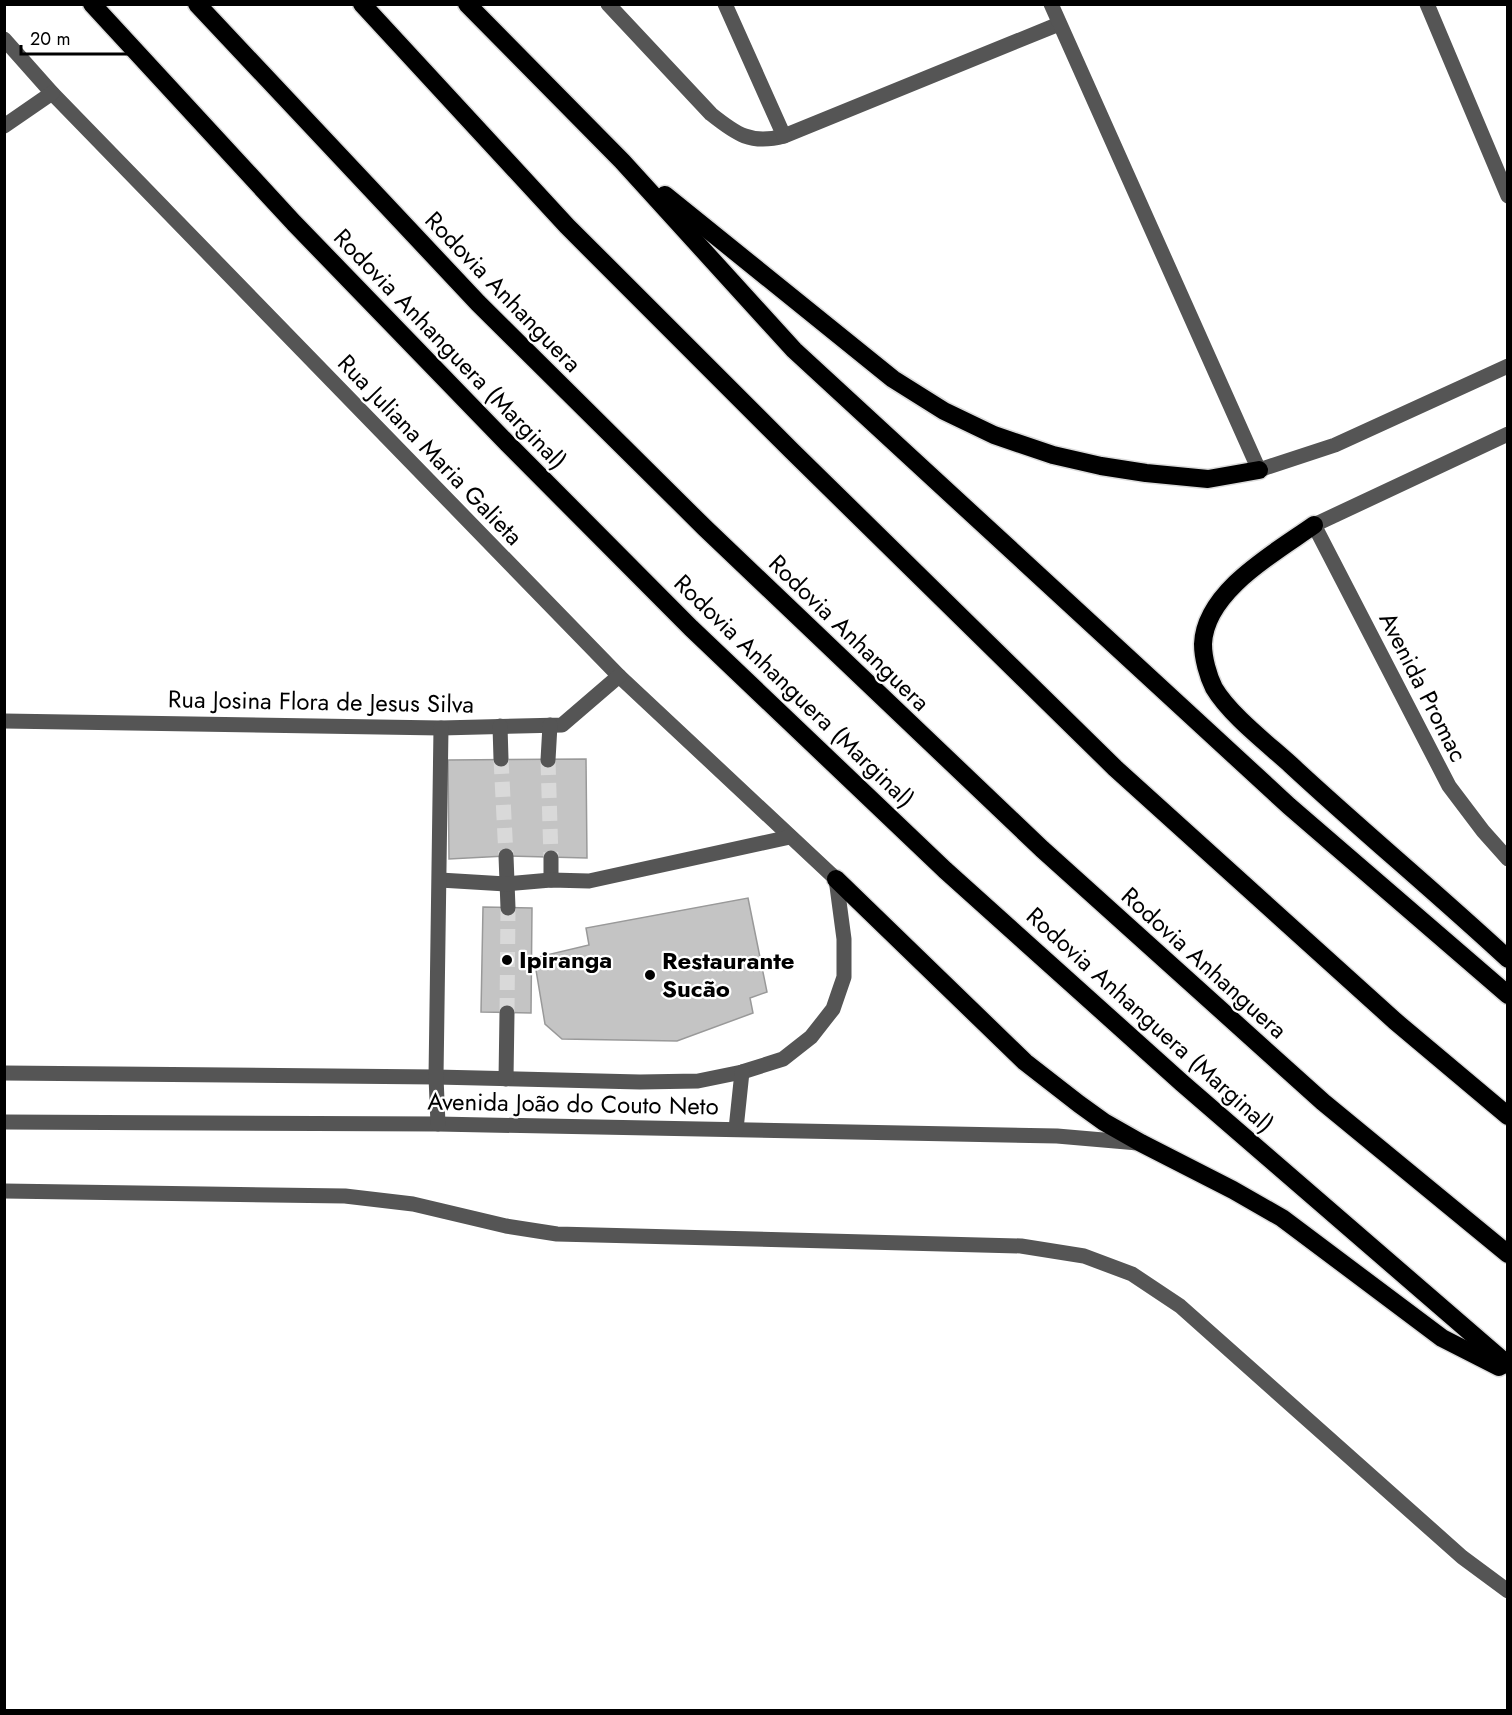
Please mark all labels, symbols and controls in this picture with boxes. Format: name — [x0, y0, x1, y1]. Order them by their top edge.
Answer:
scale bar — [21, 18, 129, 56]
text: 20 m — [30, 26, 70, 52]
street label: Rodovia Anhanguera — [417, 203, 590, 380]
street label: Rodovia Anhanguera (Marginal) — [326, 220, 575, 477]
street label: Rua Juliana Maria Galieta — [330, 346, 531, 553]
street label: Rodovia Anhanguera — [761, 546, 938, 719]
street label: Rodovia Anhanguera (Marginal) — [666, 566, 923, 815]
street label: Avenida Promac — [1371, 606, 1476, 768]
street label: Rua Josina Flora de Jesus Silva — [168, 681, 474, 722]
street label: Rodovia Anhanguera — [1114, 879, 1295, 1047]
street label: Rodovia Anhanguera (Marginal) — [1019, 899, 1282, 1141]
place label: Ipiranga — [519, 942, 612, 977]
place label: Restaurante Sucão — [662, 943, 795, 1006]
marker: Ipiranga — [500, 953, 514, 967]
marker: Restaurante Sucão — [643, 968, 657, 982]
street label: Avenida João do Couto Neto — [427, 1083, 719, 1124]

